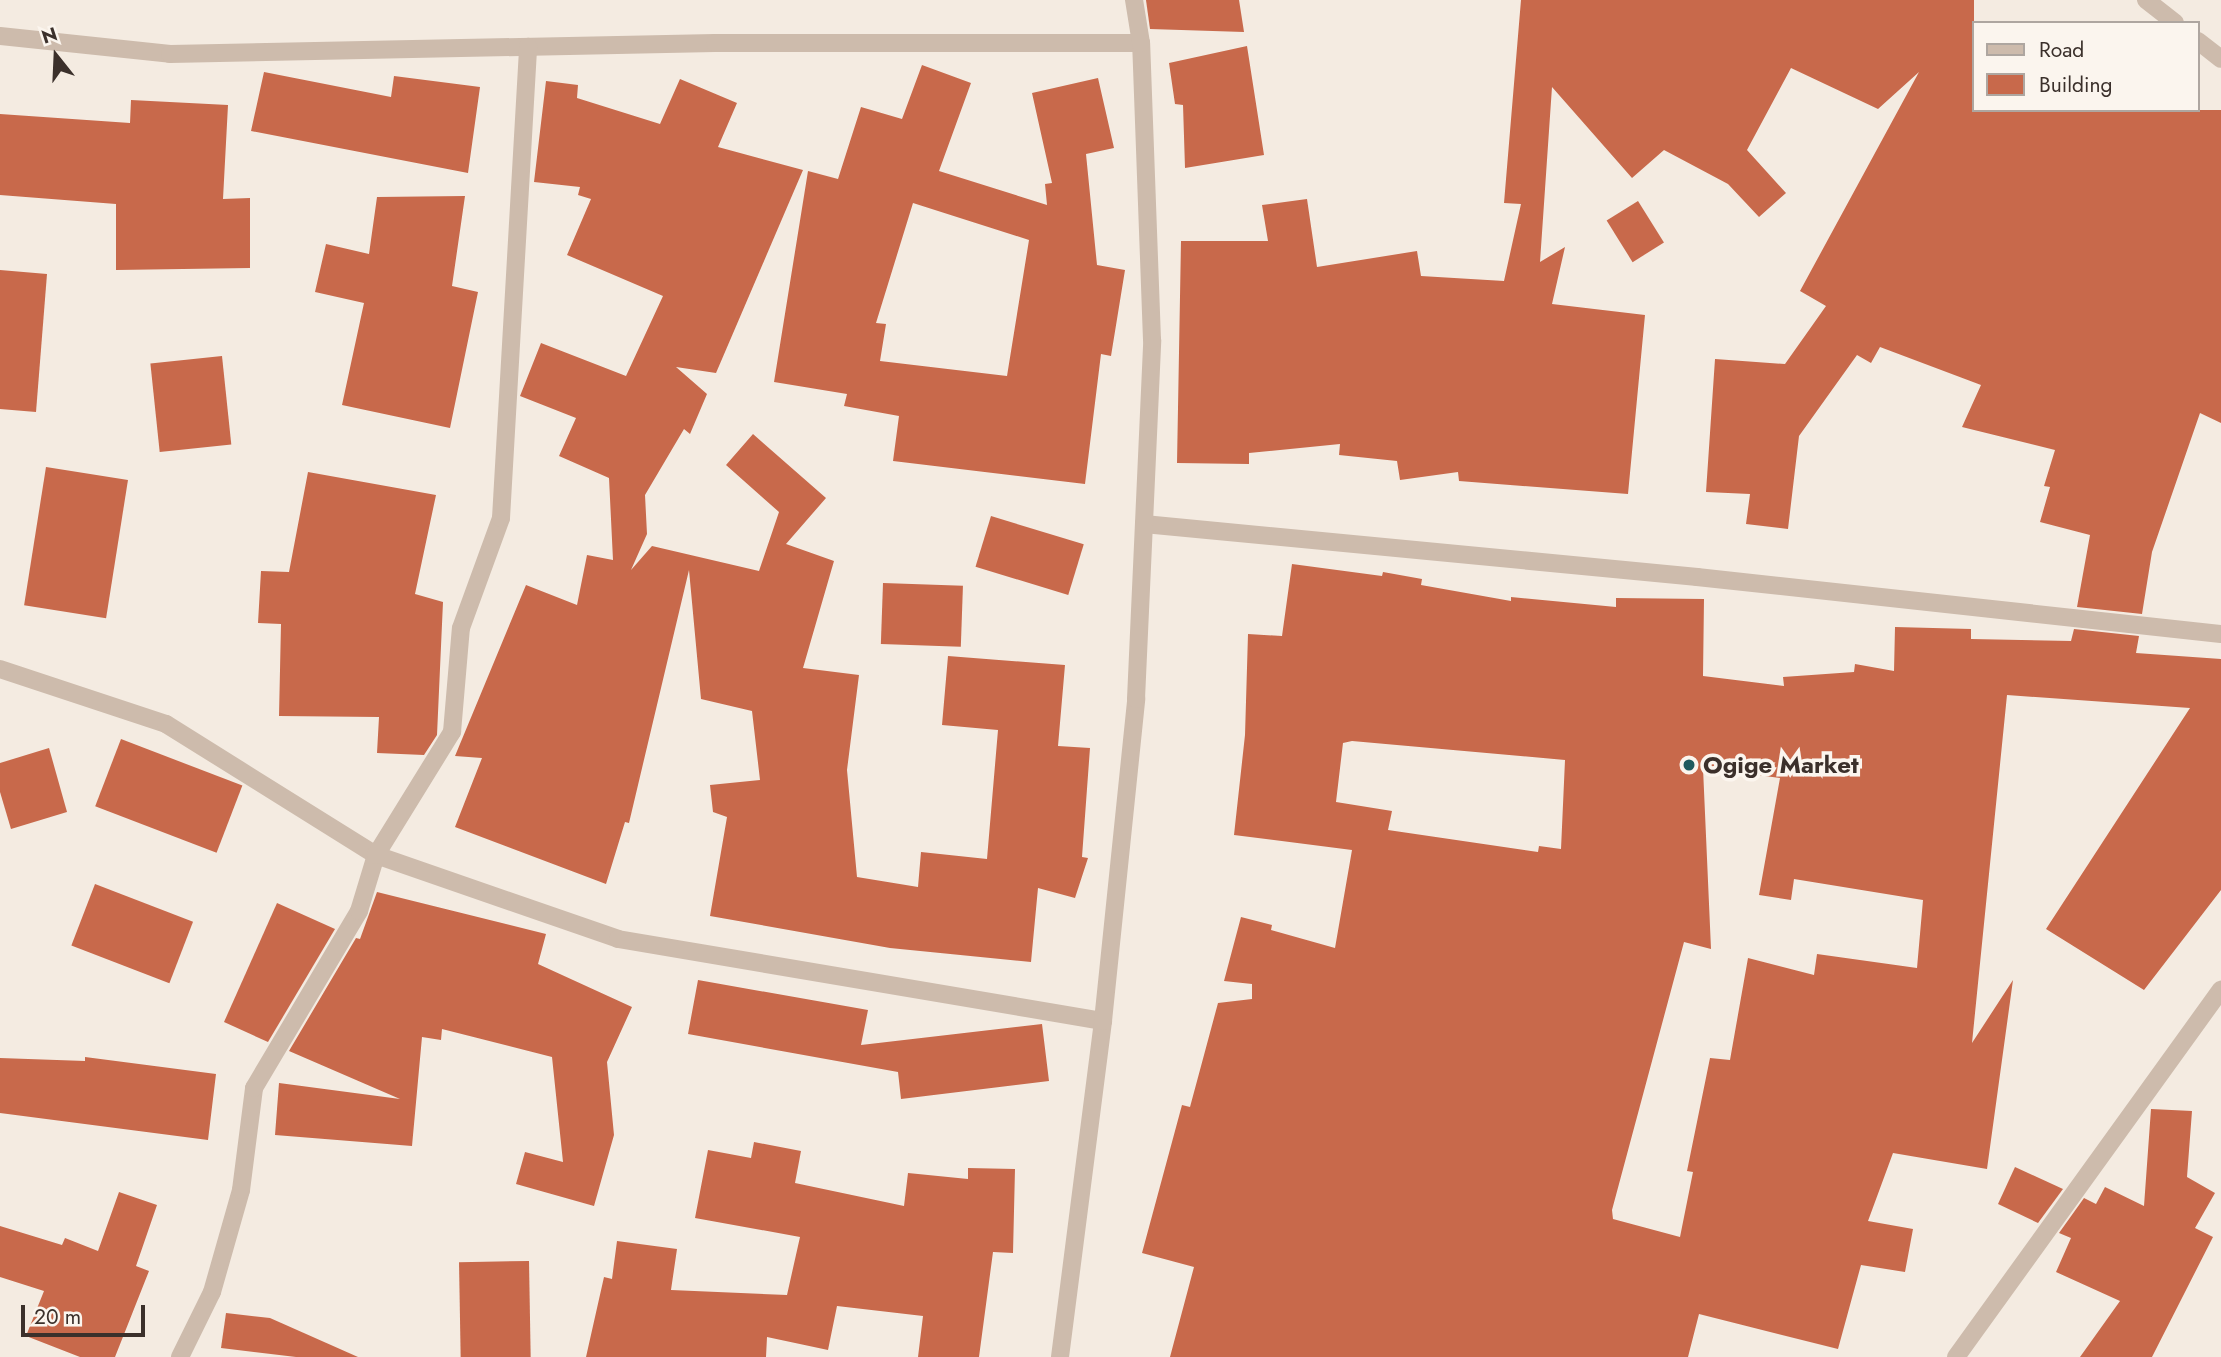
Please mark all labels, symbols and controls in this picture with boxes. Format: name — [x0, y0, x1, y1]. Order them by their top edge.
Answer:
text: N — [38, 20, 61, 51]
north arrow — [21, 21, 91, 91]
legend — [1972, 21, 2200, 112]
text: Road — [2039, 35, 2084, 65]
text: Building — [2039, 70, 2112, 100]
place label: Ogige Market — [1703, 751, 1859, 779]
marker: Ogige Market — [1681, 757, 1697, 773]
scale bar — [24, 1290, 149, 1334]
text: 20 m — [34, 1302, 81, 1332]

